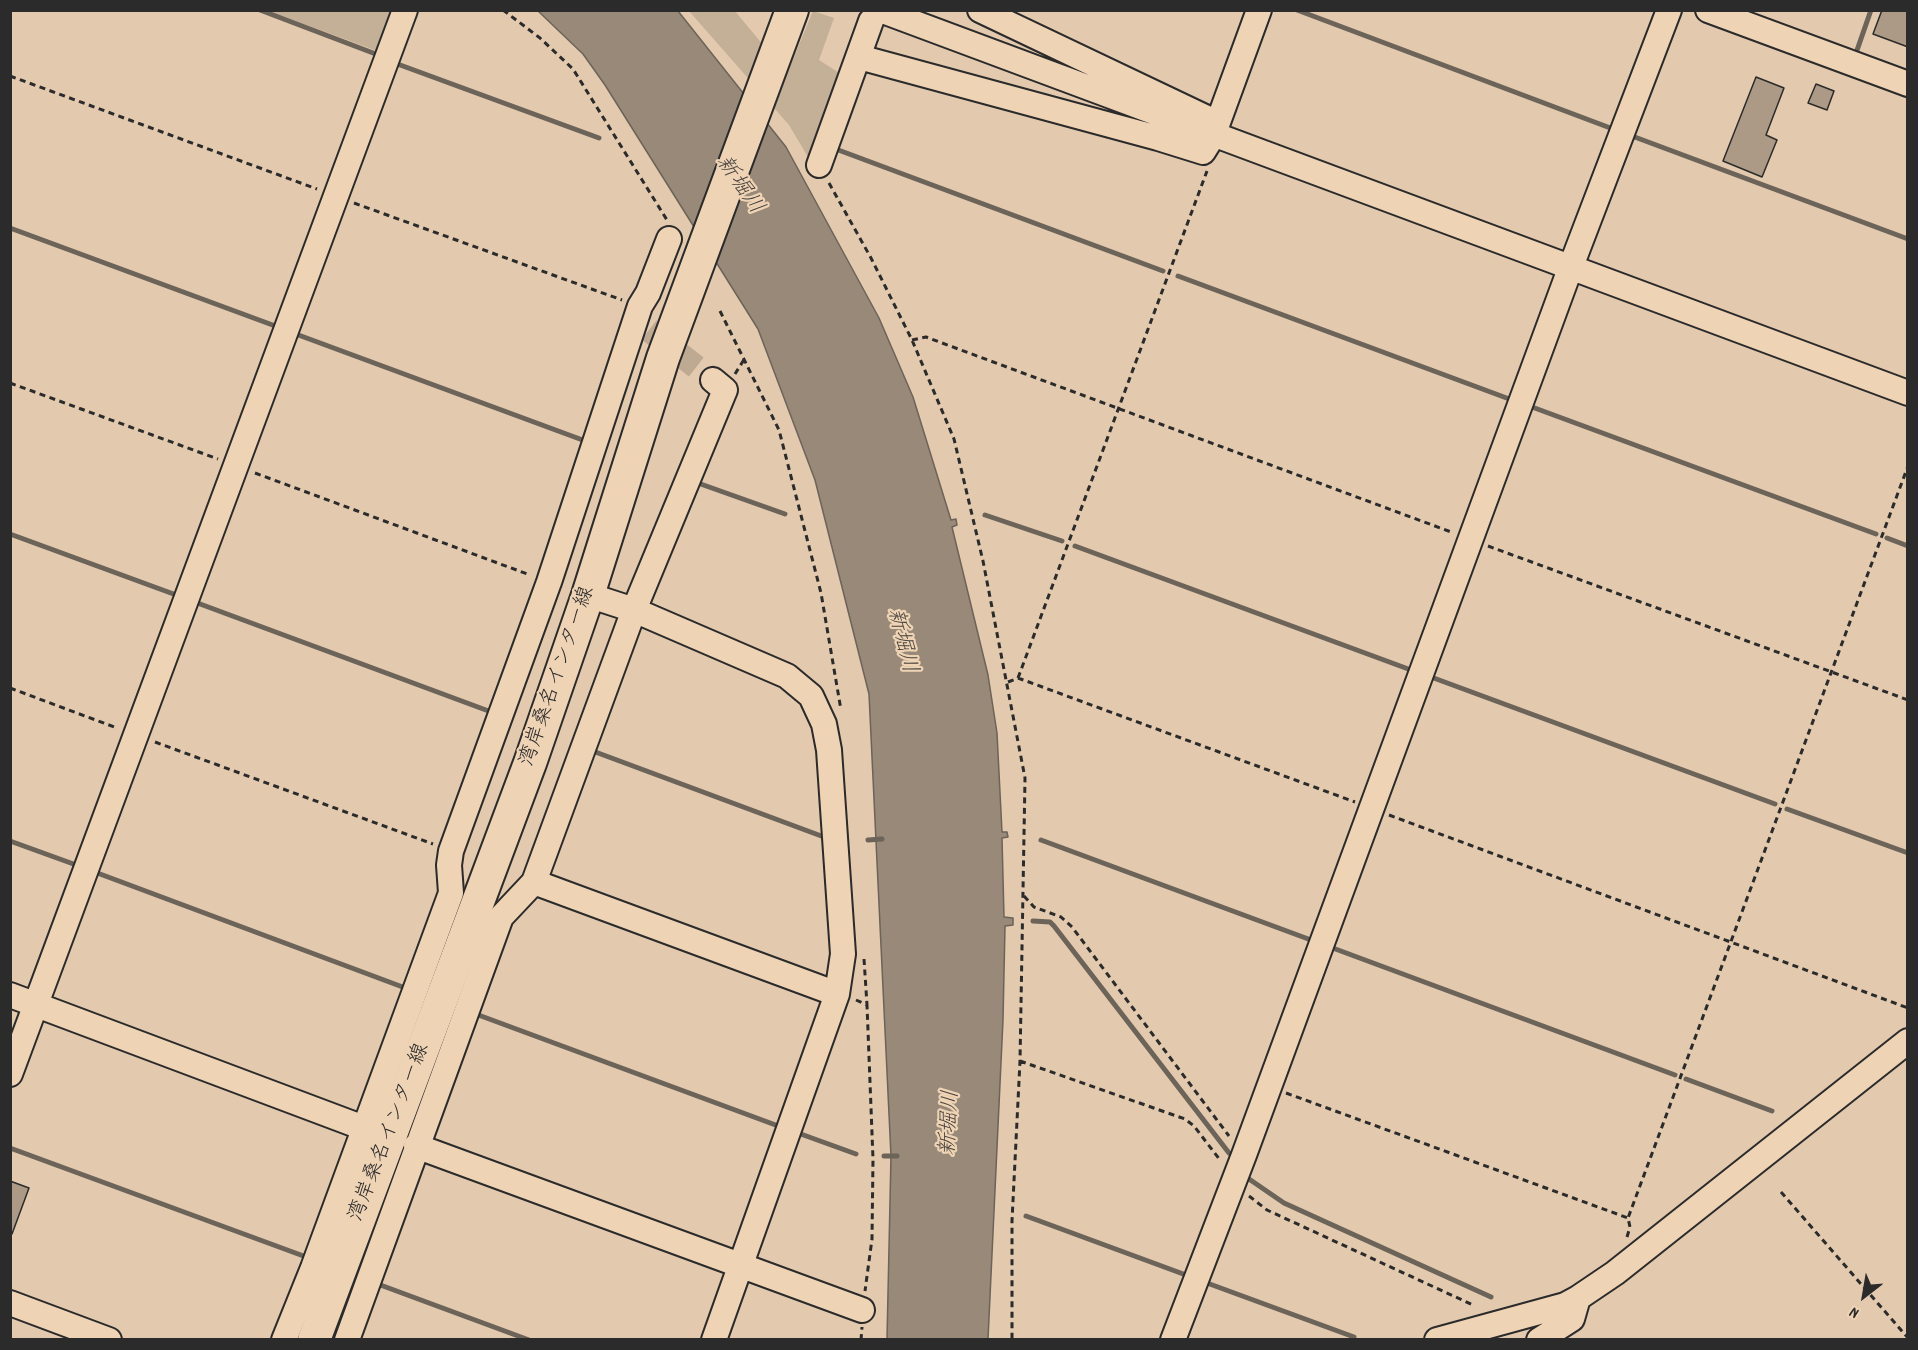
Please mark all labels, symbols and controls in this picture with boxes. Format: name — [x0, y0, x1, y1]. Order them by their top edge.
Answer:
water label: 新堀川 — [708, 151, 768, 221]
street label: 湾岸桑名インター線 — [516, 584, 602, 770]
water label: 新堀川 — [879, 606, 921, 676]
street label: 湾岸桑名インター線 — [345, 1040, 437, 1226]
water label: 新堀川 — [937, 1089, 967, 1157]
north arrow — [1834, 1266, 1894, 1326]
text: N — [1845, 1300, 1864, 1324]

